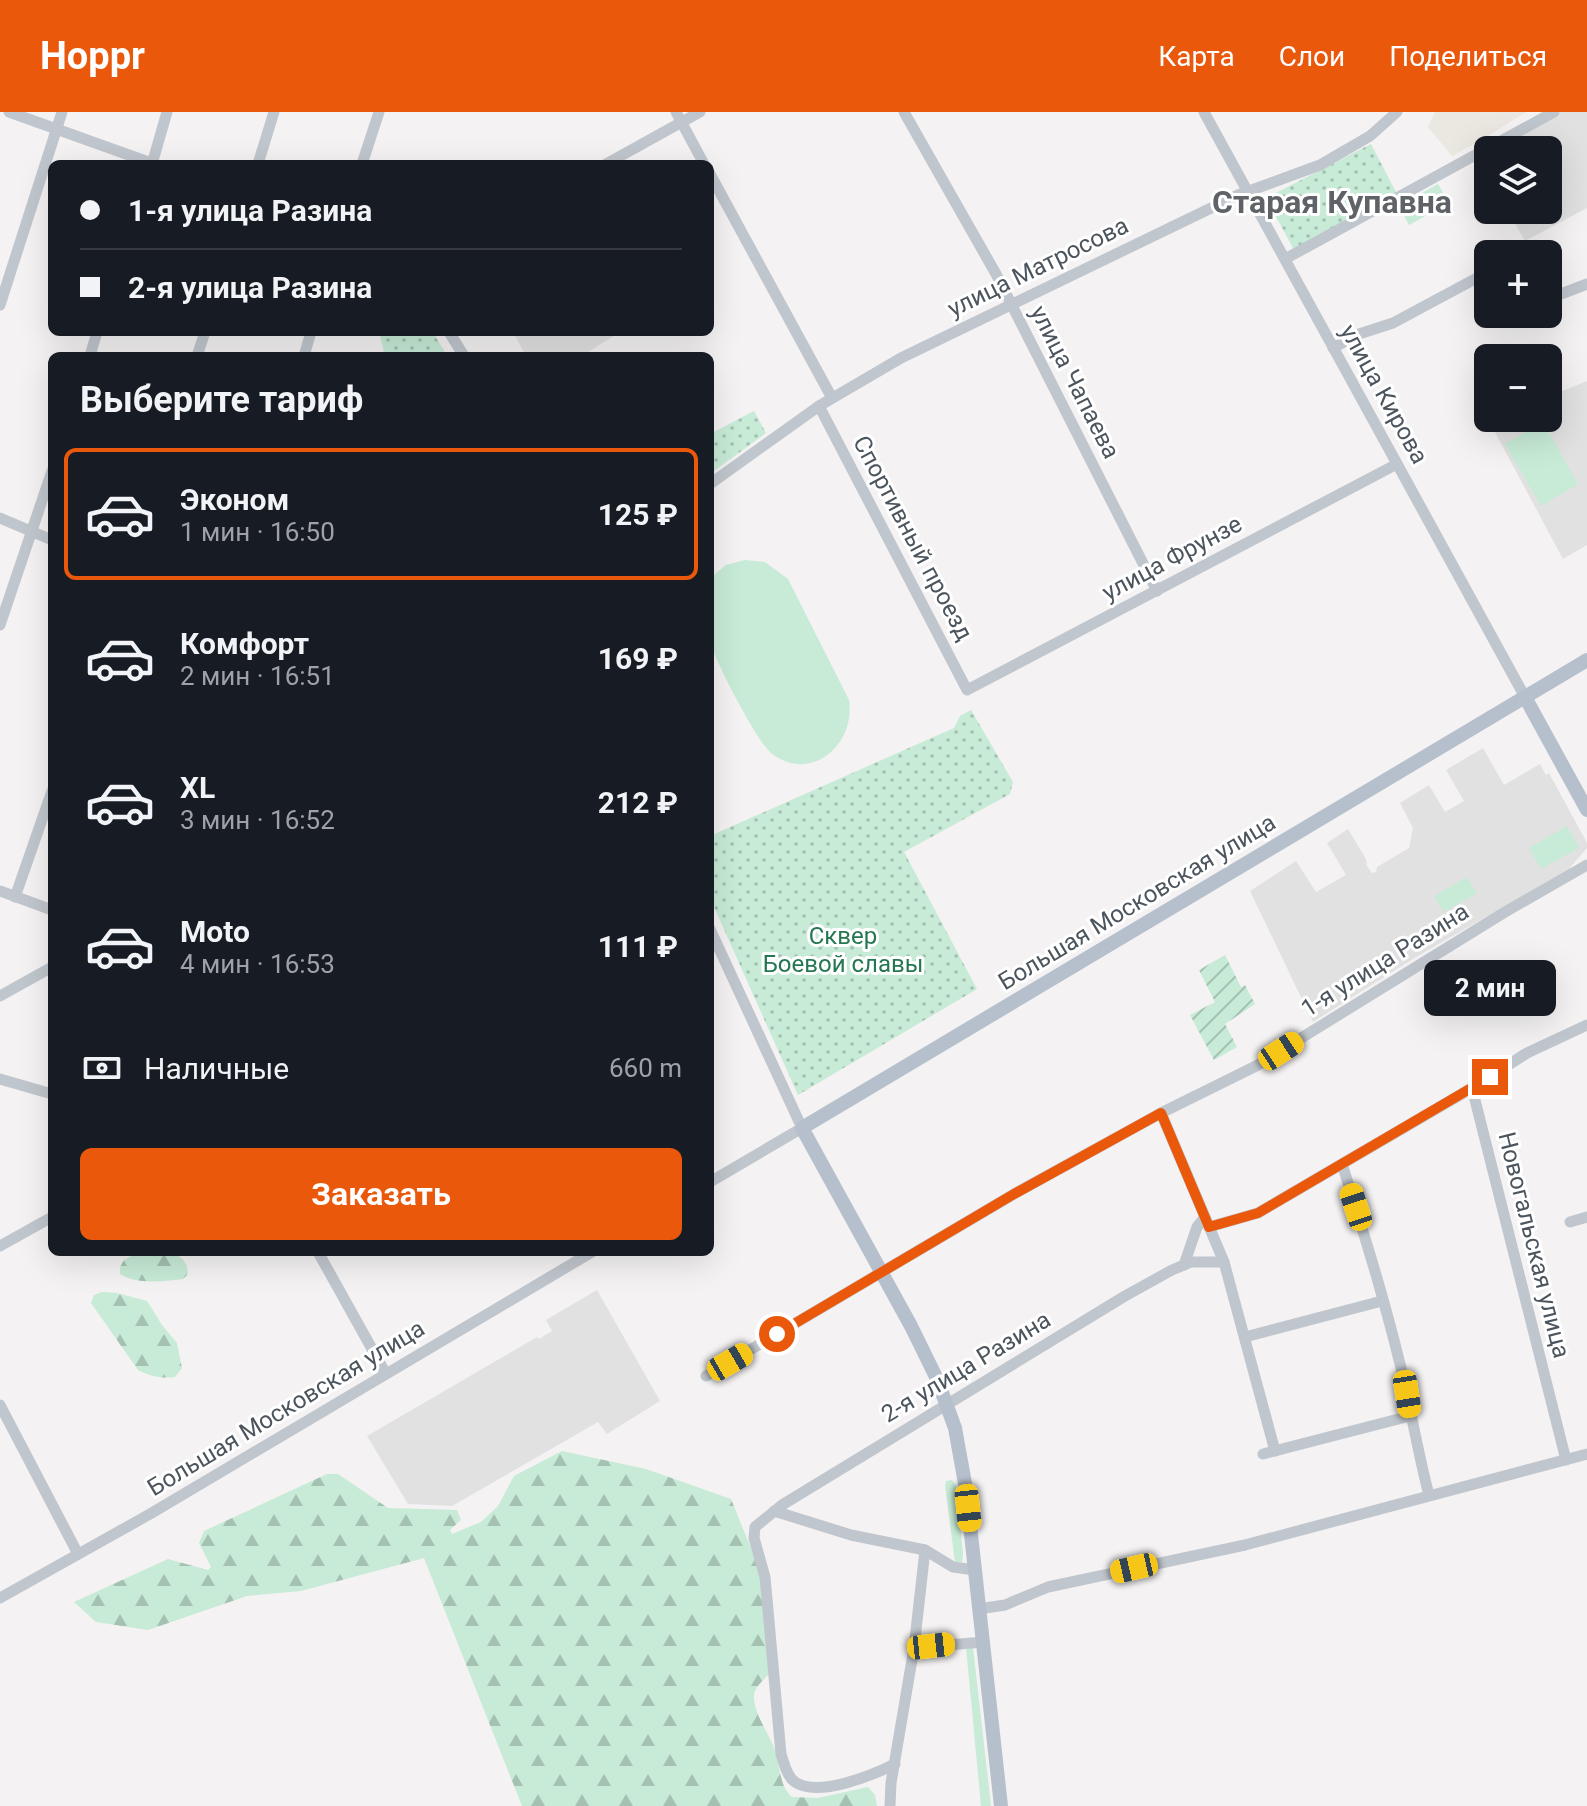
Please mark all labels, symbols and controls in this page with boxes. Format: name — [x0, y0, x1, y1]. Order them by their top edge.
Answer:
text: Hoppr — [40, 34, 145, 78]
text: Карта — [1158, 40, 1235, 73]
text: Слои — [1279, 40, 1345, 73]
text: Поделиться — [1389, 40, 1547, 73]
map controls — [1474, 136, 1562, 432]
button: layers — [1474, 136, 1562, 224]
district label: Старая Купавна — [1212, 183, 1452, 221]
text: 1-я улица Разина — [128, 193, 372, 228]
street label: улица Матросова — [943, 211, 1133, 323]
button: + — [1474, 240, 1562, 328]
text: 2-я улица Разина — [128, 270, 372, 305]
street label: улица Чапаева — [1024, 301, 1126, 463]
street label: улица Кирова — [1334, 320, 1434, 468]
button: − — [1474, 344, 1562, 432]
text: Выберите тариф — [80, 379, 363, 421]
street label: Спортивный проезд — [847, 431, 979, 645]
icon: car — [84, 478, 156, 550]
text: Эконом — [180, 482, 289, 517]
text: 125 ₽ — [598, 497, 678, 532]
street label: улица Фрунзе — [1098, 510, 1246, 606]
text: 1 мин · 16:50 — [180, 517, 335, 547]
icon: car — [84, 622, 156, 694]
text: Комфорт — [180, 626, 309, 661]
text: 169 ₽ — [598, 641, 678, 676]
text: 2 мин · 16:51 — [180, 661, 335, 691]
icon: car — [84, 766, 156, 838]
text: XL — [180, 770, 215, 805]
text: 212 ₽ — [598, 785, 678, 820]
text: 3 мин · 16:52 — [180, 805, 335, 835]
street label: Большая Московская улица — [993, 808, 1281, 996]
street label: 1-я улица Разина — [1296, 897, 1474, 1023]
icon: car — [84, 910, 156, 982]
text: Moto — [180, 914, 250, 949]
park label: Сквер Боевой славы — [763, 922, 923, 978]
text: 111 ₽ — [598, 929, 678, 964]
text: 4 мин · 16:53 — [180, 949, 335, 979]
callout: 2 мин — [1424, 961, 1556, 1017]
text: 2 мин — [1455, 973, 1525, 1003]
car — [1254, 1028, 1308, 1074]
icon: cash — [80, 1046, 124, 1090]
text: Наличные — [144, 1051, 289, 1086]
text: 660 m — [609, 1053, 682, 1083]
route end — [1472, 1059, 1508, 1095]
street label: Новогальская улица — [1492, 1129, 1576, 1361]
button: Заказать — [80, 1148, 682, 1240]
car — [1337, 1180, 1375, 1234]
street label: 2-я улица Разина — [876, 1306, 1056, 1428]
street label: Большая Московская улица — [142, 1314, 430, 1502]
route start — [759, 1316, 795, 1352]
car — [703, 1340, 757, 1384]
car — [1391, 1368, 1423, 1420]
car — [954, 1483, 982, 1533]
car — [1108, 1551, 1160, 1585]
car — [906, 1632, 956, 1660]

